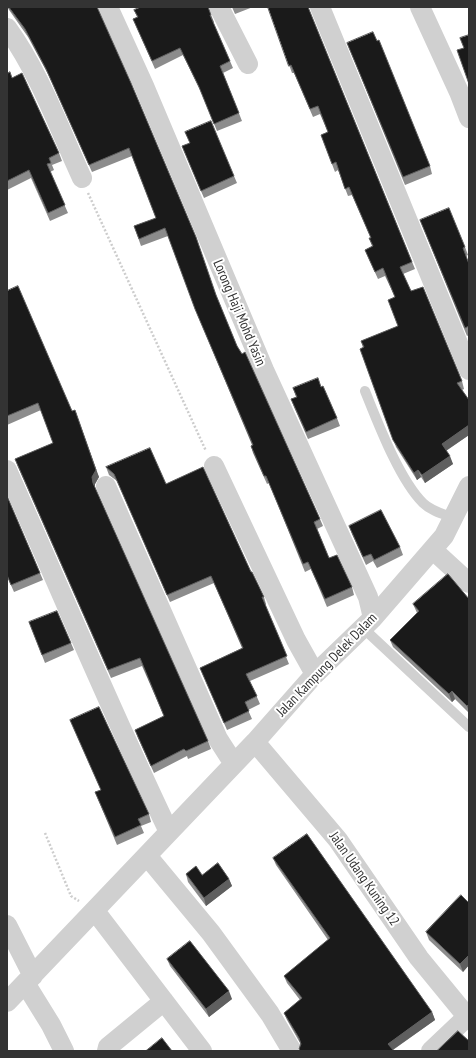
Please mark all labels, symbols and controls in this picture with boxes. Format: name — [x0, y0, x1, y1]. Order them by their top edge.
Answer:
street label: Lorong Haji Mohd Yasin — [209, 257, 269, 369]
street label: Jalan Kampung Delek Dalam — [273, 610, 381, 720]
street label: Jalan Udang Kuning 12 — [325, 829, 403, 929]

